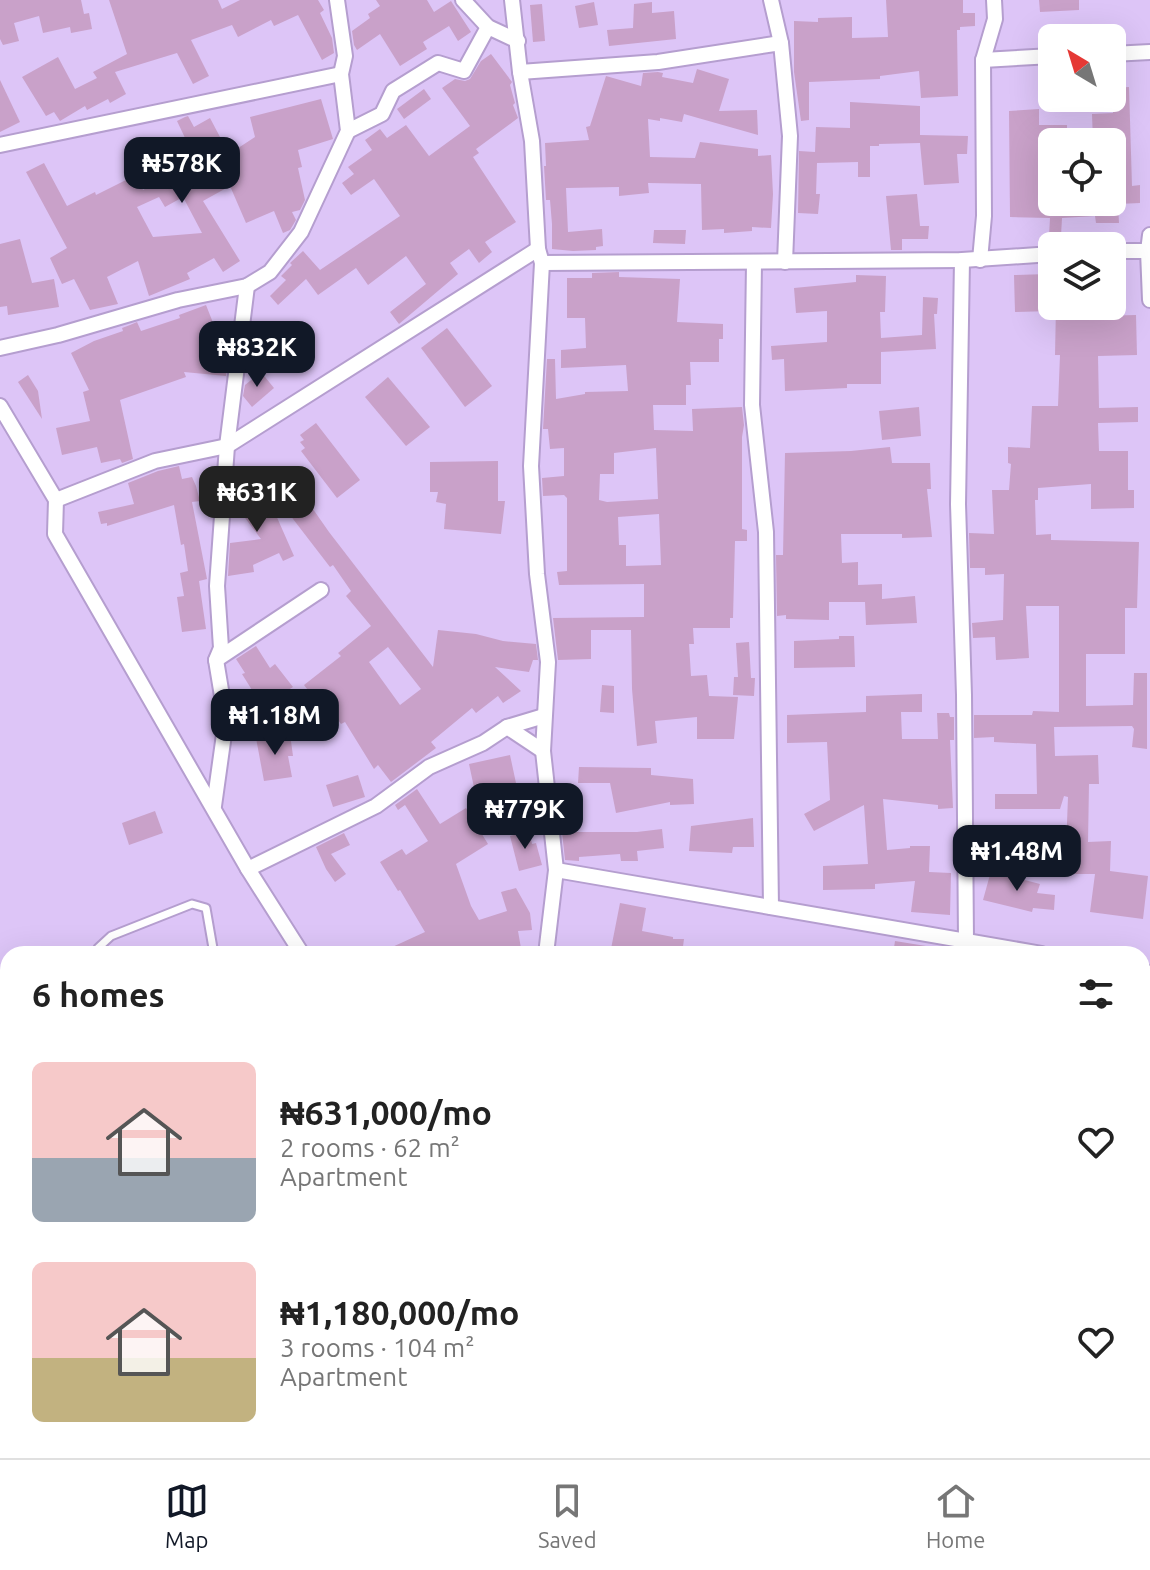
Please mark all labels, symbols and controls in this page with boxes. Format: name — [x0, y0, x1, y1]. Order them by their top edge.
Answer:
north arrow — [1038, 24, 1126, 112]
map controls — [1038, 24, 1126, 320]
button: locate — [1038, 128, 1126, 216]
pin: ₦578K — [126, 137, 238, 205]
text: ₦578K — [142, 148, 222, 177]
button: layers — [1038, 232, 1126, 320]
pin: ₦832K — [201, 321, 313, 389]
text: ₦832K — [217, 332, 297, 361]
pin: ₦631K — [201, 466, 313, 534]
text: ₦631K — [217, 477, 297, 506]
pin: ₦1.18M — [210, 689, 340, 757]
text: ₦1.18M — [229, 700, 321, 729]
pin: ₦779K — [469, 783, 581, 851]
text: ₦779K — [485, 794, 565, 823]
pin: ₦1.48M — [952, 825, 1082, 893]
text: ₦1.48M — [971, 836, 1063, 865]
icon: filters — [1074, 972, 1118, 1016]
text: 6 homes — [32, 975, 165, 1013]
text: ₦631,000/mo — [280, 1093, 492, 1131]
icon: home — [96, 1094, 192, 1190]
icon: heart — [1074, 1120, 1118, 1164]
text: 2 rooms · 62 m² — [280, 1133, 460, 1162]
text: Apartment — [280, 1162, 407, 1191]
text: ₦1,180,000/mo — [280, 1293, 520, 1331]
icon: home — [96, 1294, 192, 1390]
icon: heart — [1074, 1320, 1118, 1364]
text: 3 rooms · 104 m² — [280, 1333, 475, 1362]
text: Apartment — [280, 1362, 407, 1391]
tab: Map — [165, 1479, 209, 1552]
tab: Saved — [538, 1479, 597, 1552]
tab: Home — [926, 1479, 985, 1552]

